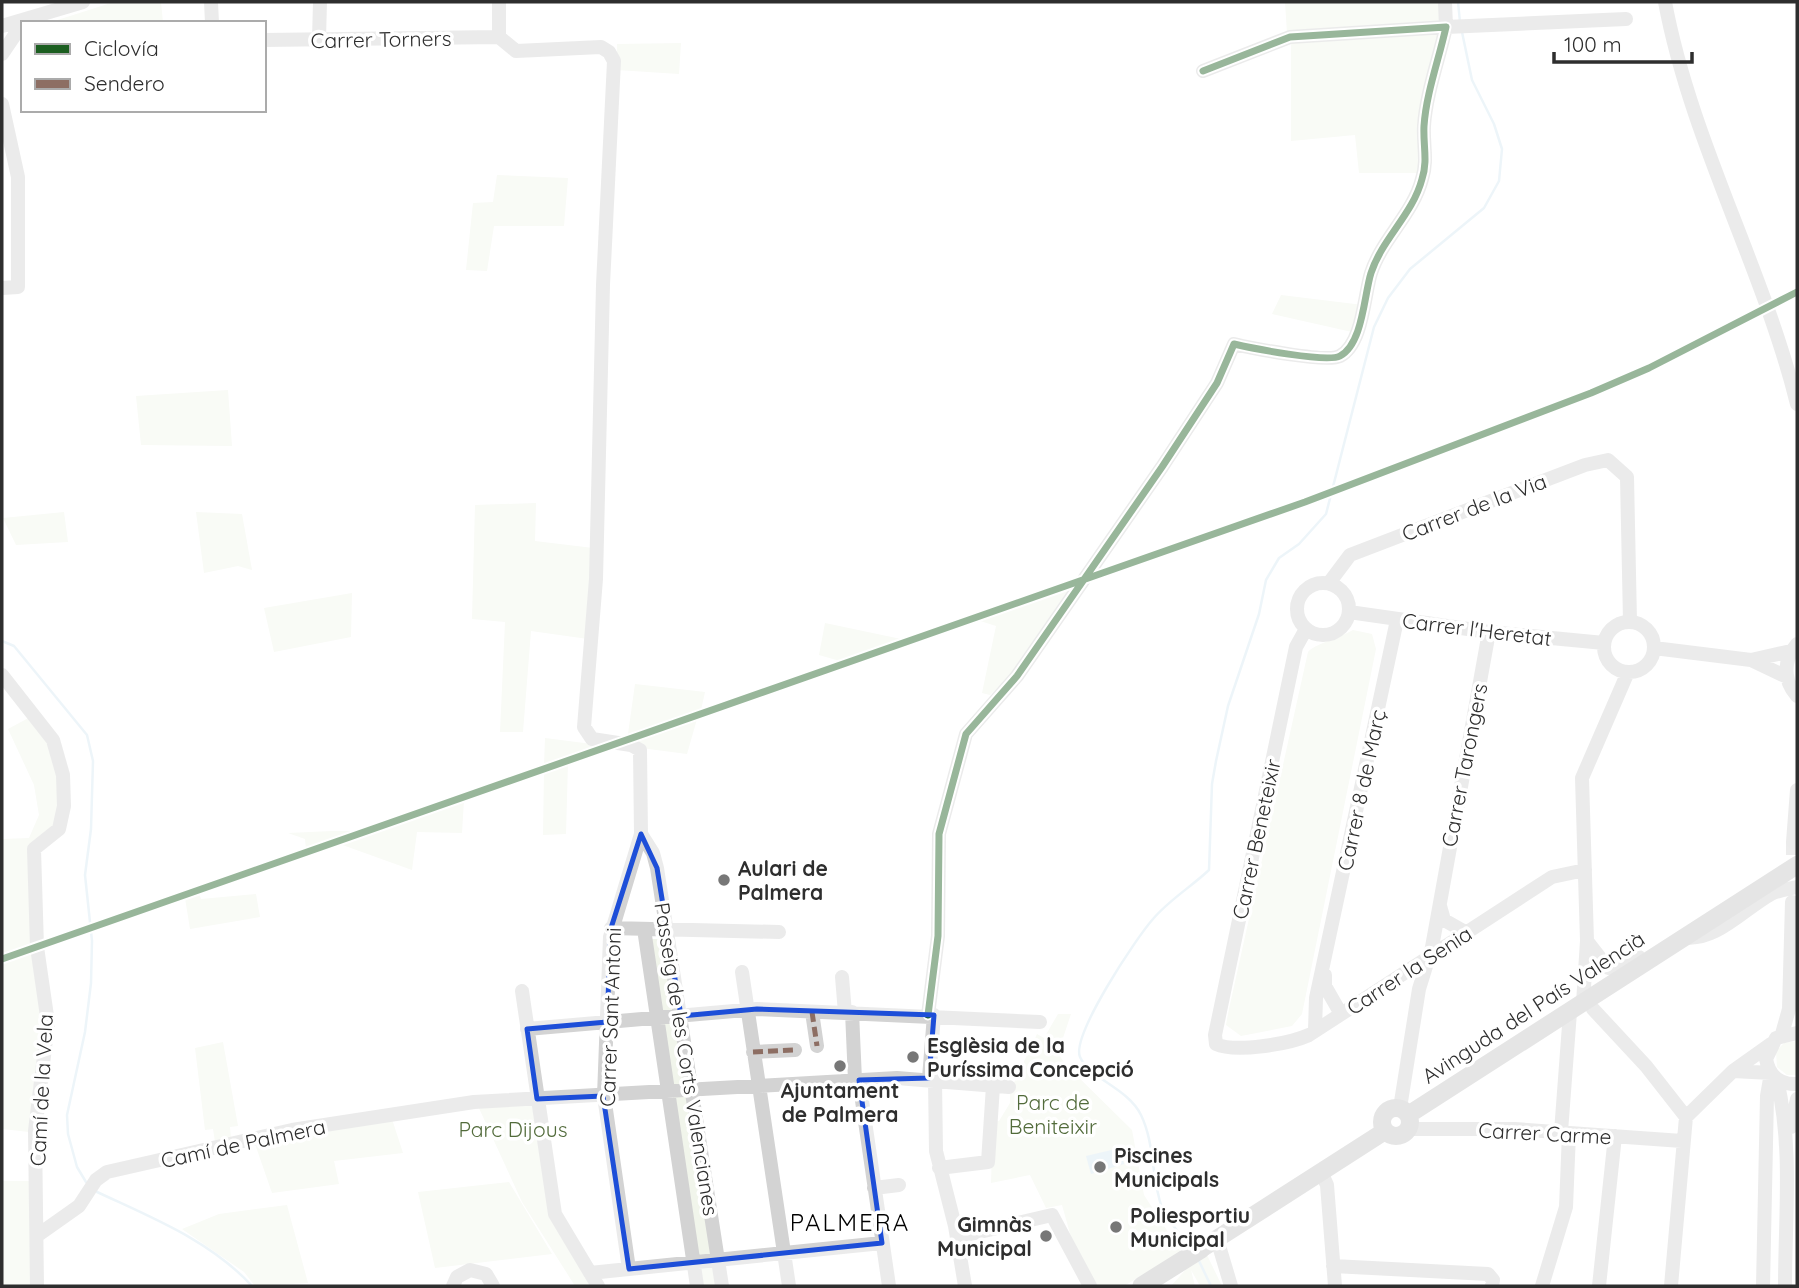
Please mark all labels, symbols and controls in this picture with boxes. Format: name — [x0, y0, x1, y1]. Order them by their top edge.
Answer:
legend — [21, 21, 266, 112]
scale bar — [1554, 21, 1692, 65]
street label: Carrer Torners — [310, 25, 452, 53]
text: 100 m — [1564, 31, 1622, 57]
text: Ciclovía — [84, 35, 159, 61]
text: Sendero — [84, 70, 165, 96]
street label: Carrer de la Via — [1398, 468, 1550, 546]
street label: Carrer l'Heretat — [1401, 607, 1553, 651]
street label: Carrer Tarongers — [1435, 681, 1493, 849]
street label: Carrer 8 de Març — [1331, 707, 1391, 873]
street label: Carrer Beneteixir — [1226, 756, 1286, 922]
place label: Aulari de Palmera — [738, 855, 828, 905]
marker: Aulari de Palmera — [716, 872, 732, 888]
street label: Passeig de les Corts Valencianes — [649, 900, 725, 1218]
street label: Carrer la Senia — [1341, 920, 1477, 1020]
street label: Avinguda del País Valencià — [1417, 925, 1649, 1089]
street label: Carrer Sant Antoni — [594, 927, 626, 1107]
street label: Camí de la Vela — [24, 1013, 58, 1167]
place label: Esglèsia de la Puríssima Concepció — [927, 1032, 1134, 1082]
marker: Esglèsia de la Puríssima Concepció — [905, 1049, 921, 1065]
marker: Ajuntament de Palmera — [832, 1058, 848, 1074]
place label: Ajuntament de Palmera — [781, 1077, 899, 1127]
park label: Parc de Beniteixir — [1009, 1089, 1097, 1139]
street label: Camí de Palmera — [158, 1113, 328, 1173]
park label: Parc Dijous — [458, 1116, 568, 1142]
street label: Carrer Carme — [1478, 1117, 1612, 1149]
place label: Piscines Municipals — [1114, 1142, 1219, 1192]
marker: Piscines Municipals — [1092, 1159, 1108, 1175]
place label: Poliesportiu Municipal — [1130, 1202, 1250, 1252]
district label: PALMERA — [790, 1207, 910, 1237]
place label: Gimnàs Municipal — [937, 1211, 1032, 1261]
marker: Poliesportiu Municipal — [1108, 1219, 1124, 1235]
marker: Gimnàs Municipal — [1038, 1228, 1054, 1244]

